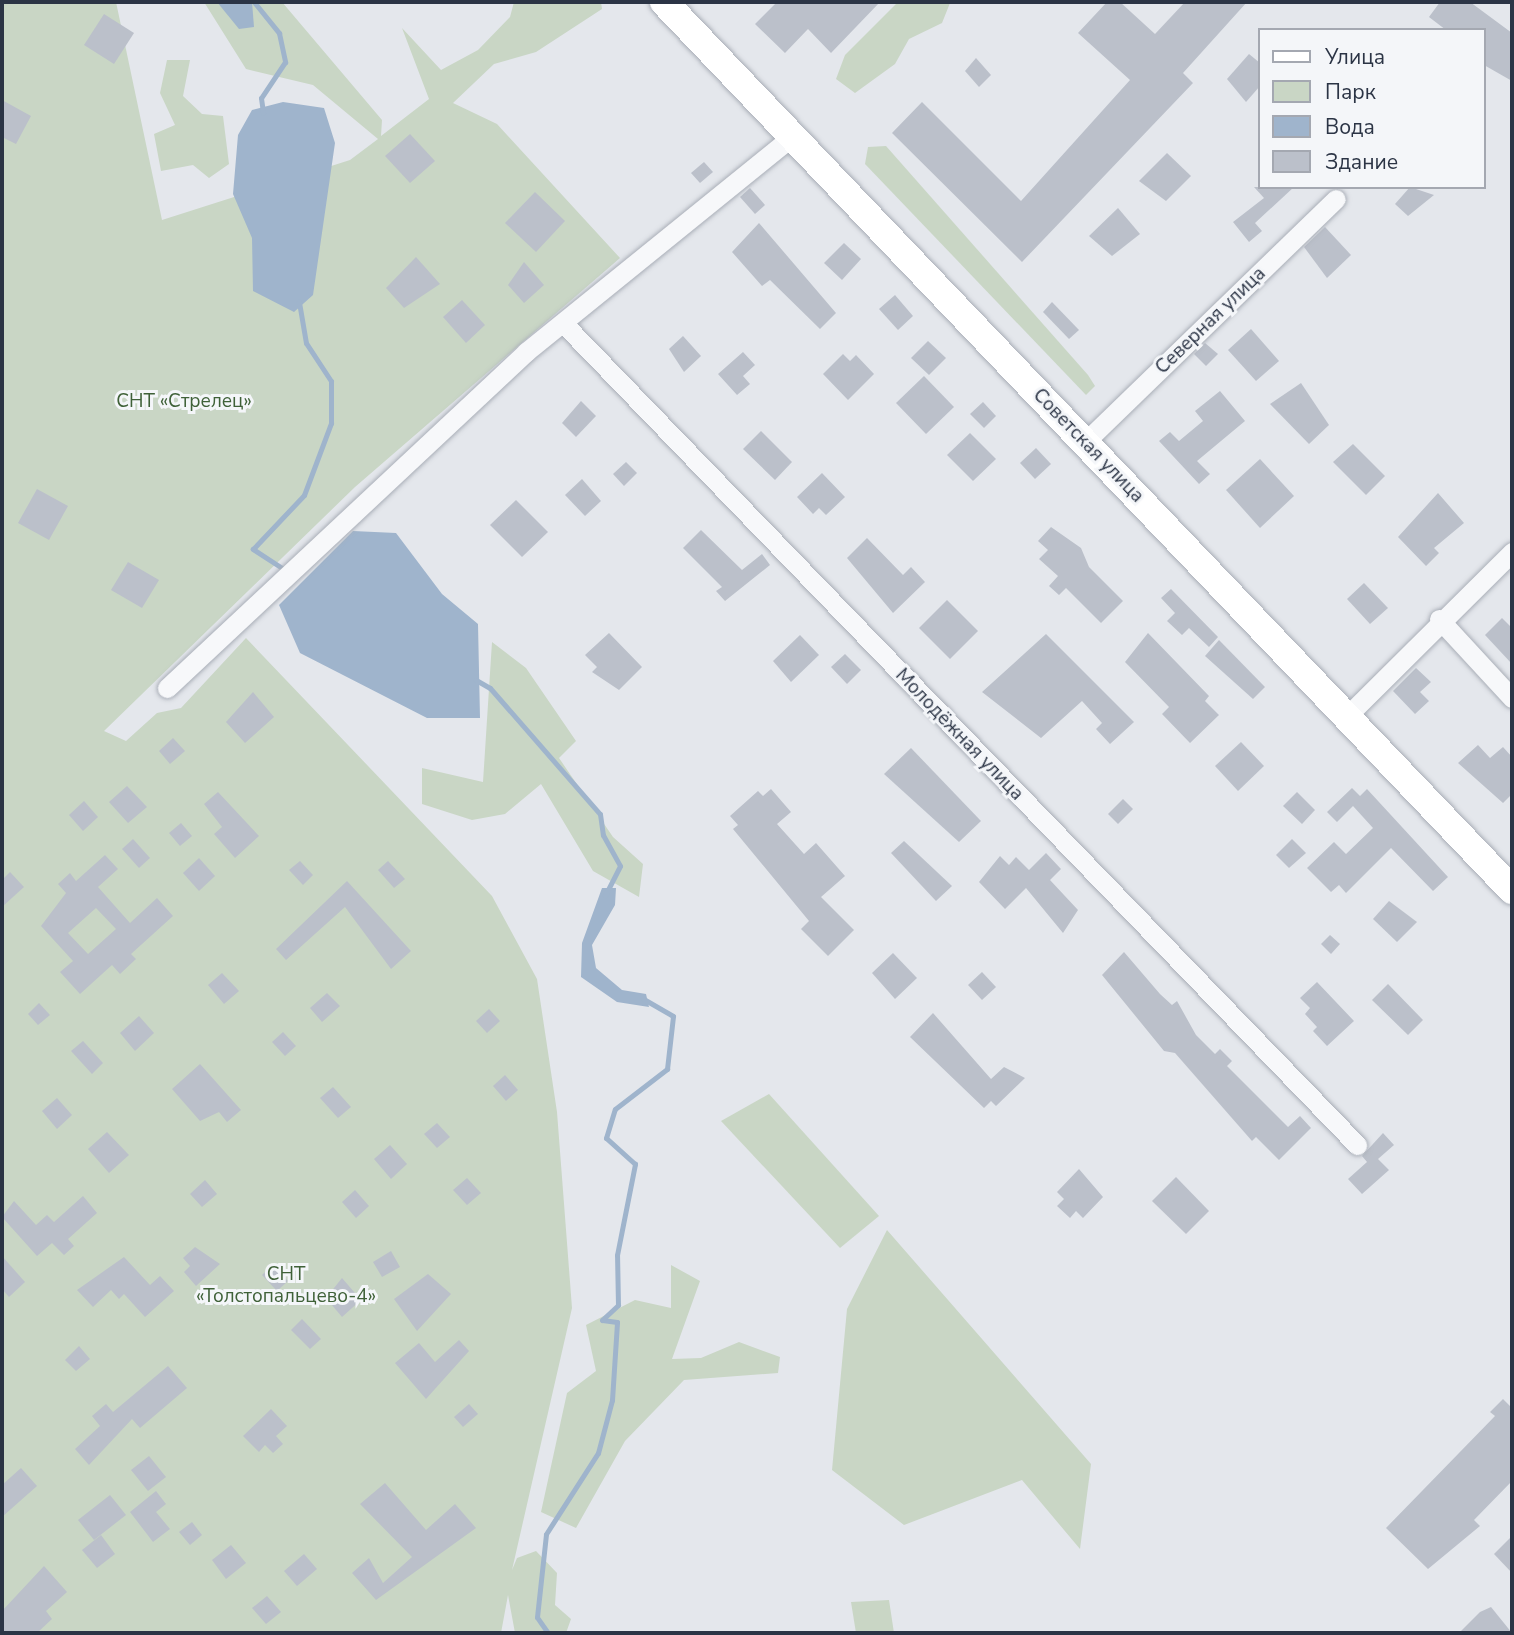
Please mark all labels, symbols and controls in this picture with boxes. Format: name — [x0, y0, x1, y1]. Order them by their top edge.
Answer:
legend — [1258, 28, 1486, 189]
text: Улица — [1325, 43, 1385, 71]
text: Парк — [1325, 78, 1376, 106]
text: Вода — [1325, 113, 1375, 141]
text: Здание — [1325, 148, 1398, 176]
street label: Северная улица — [1151, 263, 1271, 379]
street label: Советская улица — [1028, 384, 1148, 508]
park label: СНТ «Стрелец» — [116, 391, 252, 413]
street label: Молодёжная улица — [890, 664, 1028, 806]
park label: СНТ «Толстопальцево-4» — [196, 1264, 376, 1308]

